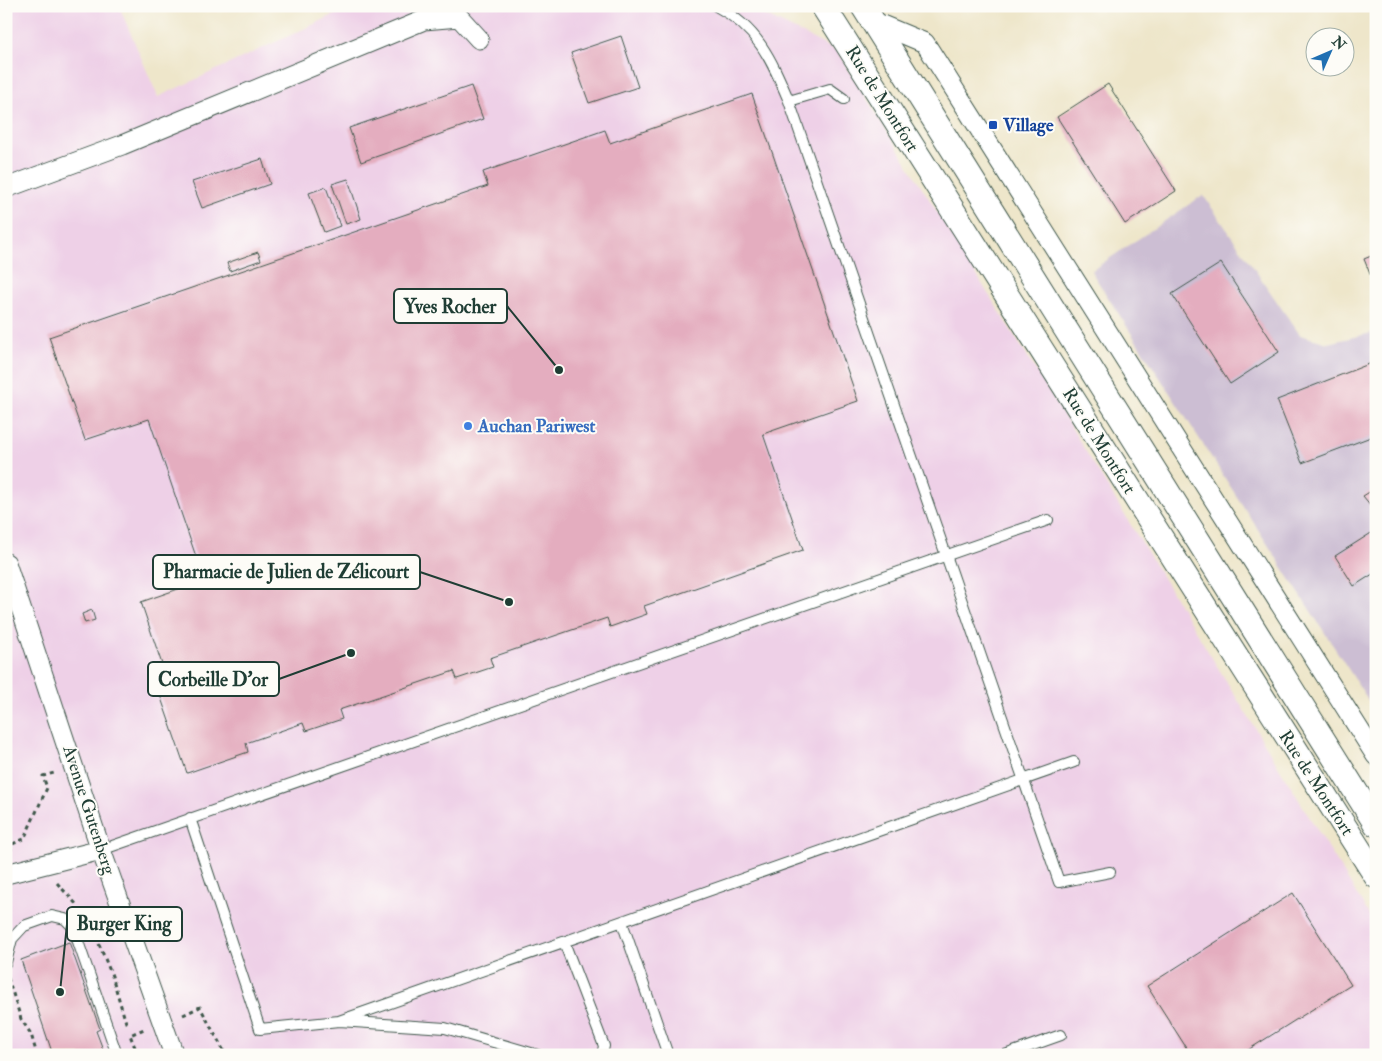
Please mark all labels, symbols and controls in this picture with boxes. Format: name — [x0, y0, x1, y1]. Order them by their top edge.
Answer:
north arrow — [1304, 28, 1354, 78]
text: N — [1328, 32, 1350, 54]
street label: Rue de Montfort — [840, 42, 924, 157]
place label: Village — [1002, 114, 1054, 137]
marker: Village — [987, 119, 999, 131]
callout: Yves Rocher — [394, 289, 507, 323]
text: Yves Rocher — [403, 295, 497, 319]
street label: Rue de Montfort — [1057, 384, 1141, 499]
place label: Auchan Pariwest — [477, 415, 595, 438]
marker: Auchan Pariwest — [462, 420, 474, 432]
callout: Pharmacie de Julien de Zélicourt — [153, 555, 420, 589]
text: Pharmacie de Julien de Zélicourt — [163, 560, 410, 584]
callout: Corbeille D'or — [148, 662, 279, 696]
text: Corbeille D'or — [158, 668, 269, 692]
street label: Rue de Montfort — [1273, 726, 1359, 840]
street label: Avenue Gutenberg — [57, 741, 121, 879]
callout: Burger King — [67, 907, 182, 941]
text: Burger King — [76, 912, 172, 937]

